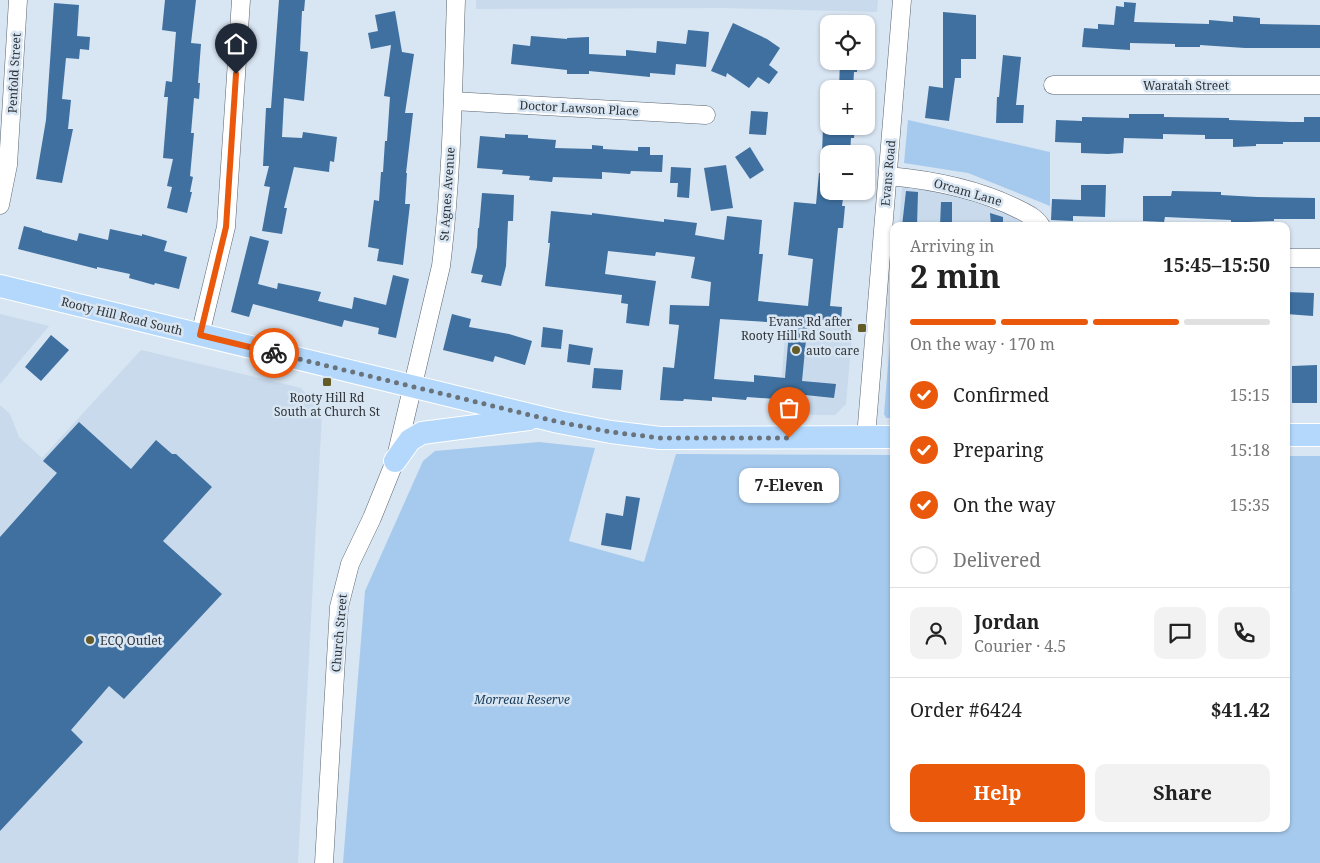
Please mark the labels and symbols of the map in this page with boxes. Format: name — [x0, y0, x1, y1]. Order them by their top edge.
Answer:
pin — [215, 23, 257, 74]
street label: Penfold Street — [3, 32, 25, 114]
street label: Waratah Street — [1143, 77, 1229, 94]
street label: Doctor Lawson Place — [519, 96, 639, 120]
street label: Evans Road — [877, 139, 899, 207]
street label: St Agnes Avenue — [435, 146, 459, 242]
street label: Orcam Lane — [932, 174, 1004, 210]
street label: Rooty Hill Road South — [59, 293, 185, 339]
place label: Evans Rd after Rooty Hill Rd South — [741, 313, 852, 344]
marker: Evans Rd after Rooty Hill Rd South — [856, 322, 868, 334]
courier — [249, 328, 299, 378]
place label: auto care — [806, 342, 859, 359]
marker: auto care — [790, 344, 802, 356]
marker: Rooty Hill Rd South at Church St — [321, 376, 333, 388]
pin — [768, 387, 810, 438]
place label: Rooty Hill Rd South at Church St — [274, 389, 380, 420]
callout: 7-Eleven — [739, 468, 839, 503]
street label: Church Street — [327, 593, 351, 673]
place label: ECQ Outlet — [100, 632, 162, 649]
marker: ECQ Outlet — [84, 634, 96, 646]
park label: Morreau Reserve — [473, 691, 570, 708]

